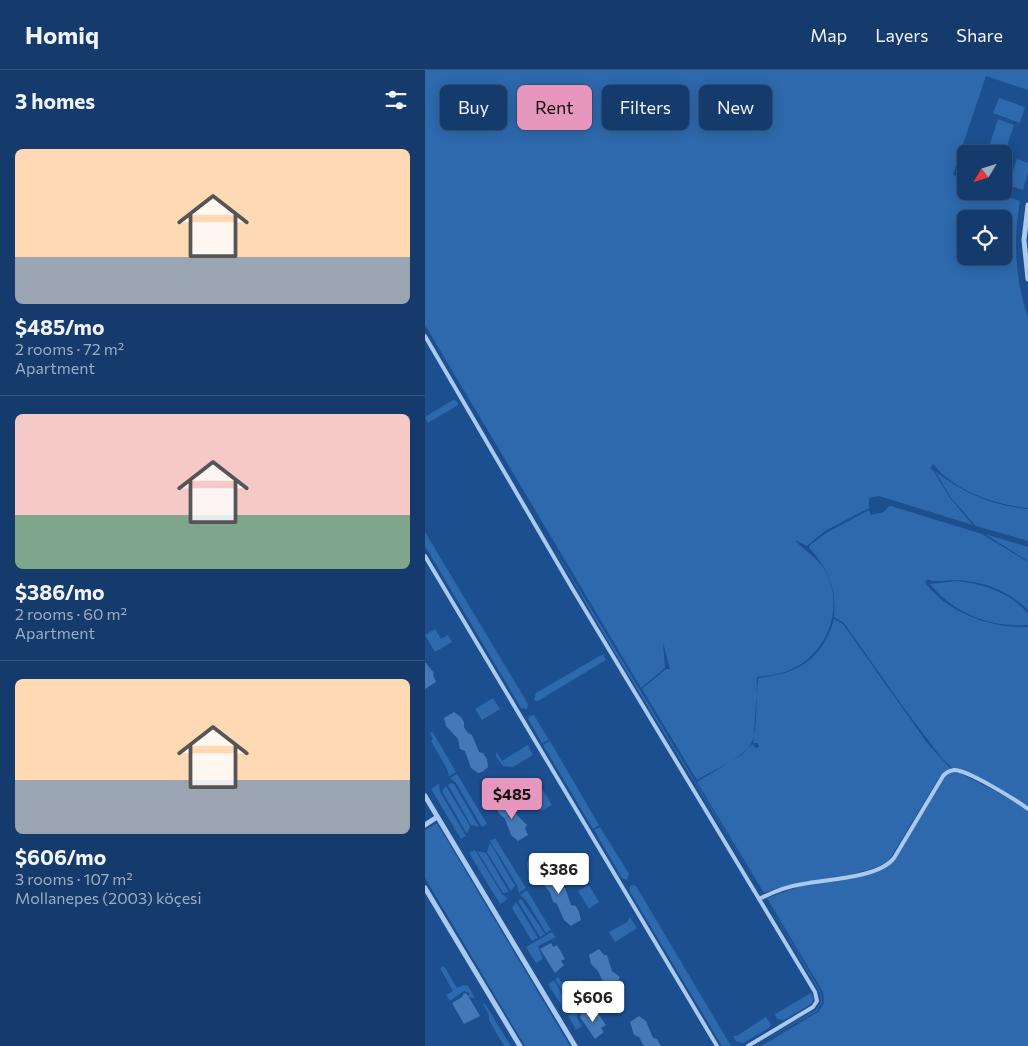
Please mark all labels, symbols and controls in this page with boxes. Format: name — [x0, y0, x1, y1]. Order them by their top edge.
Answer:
text: Homiq — [25, 20, 99, 49]
text: Map — [810, 24, 847, 46]
text: Layers — [875, 24, 928, 46]
text: Share — [956, 24, 1003, 46]
chip: Buy — [440, 85, 507, 130]
chip: Rent — [517, 85, 592, 130]
chip: Filters — [602, 85, 689, 130]
chip: New — [699, 85, 772, 130]
icon: filters — [382, 86, 410, 114]
text: 3 homes — [15, 88, 95, 113]
north arrow — [957, 145, 1013, 200]
map controls — [957, 145, 1012, 265]
icon: home — [168, 181, 258, 271]
button: locate — [957, 210, 1012, 265]
text: $485/mo — [15, 314, 104, 339]
text: 2 rooms · 72 m² — [15, 339, 124, 358]
text: Apartment — [15, 358, 95, 377]
icon: home — [168, 447, 258, 537]
text: $386/mo — [15, 579, 105, 604]
text: 2 rooms · 60 m² — [15, 604, 127, 623]
text: Apartment — [15, 623, 95, 642]
icon: home — [168, 712, 258, 802]
pin: $485 — [482, 778, 542, 820]
text: $485 — [493, 784, 531, 803]
text: $606/mo — [15, 844, 106, 869]
pin: $386 — [529, 852, 589, 895]
text: $386 — [540, 859, 578, 878]
text: 3 rooms · 107 m² — [15, 869, 133, 888]
text: Mollanepes (2003) köçesi — [15, 888, 202, 907]
pin: $606 — [563, 980, 623, 1023]
text: $606 — [573, 987, 613, 1006]

